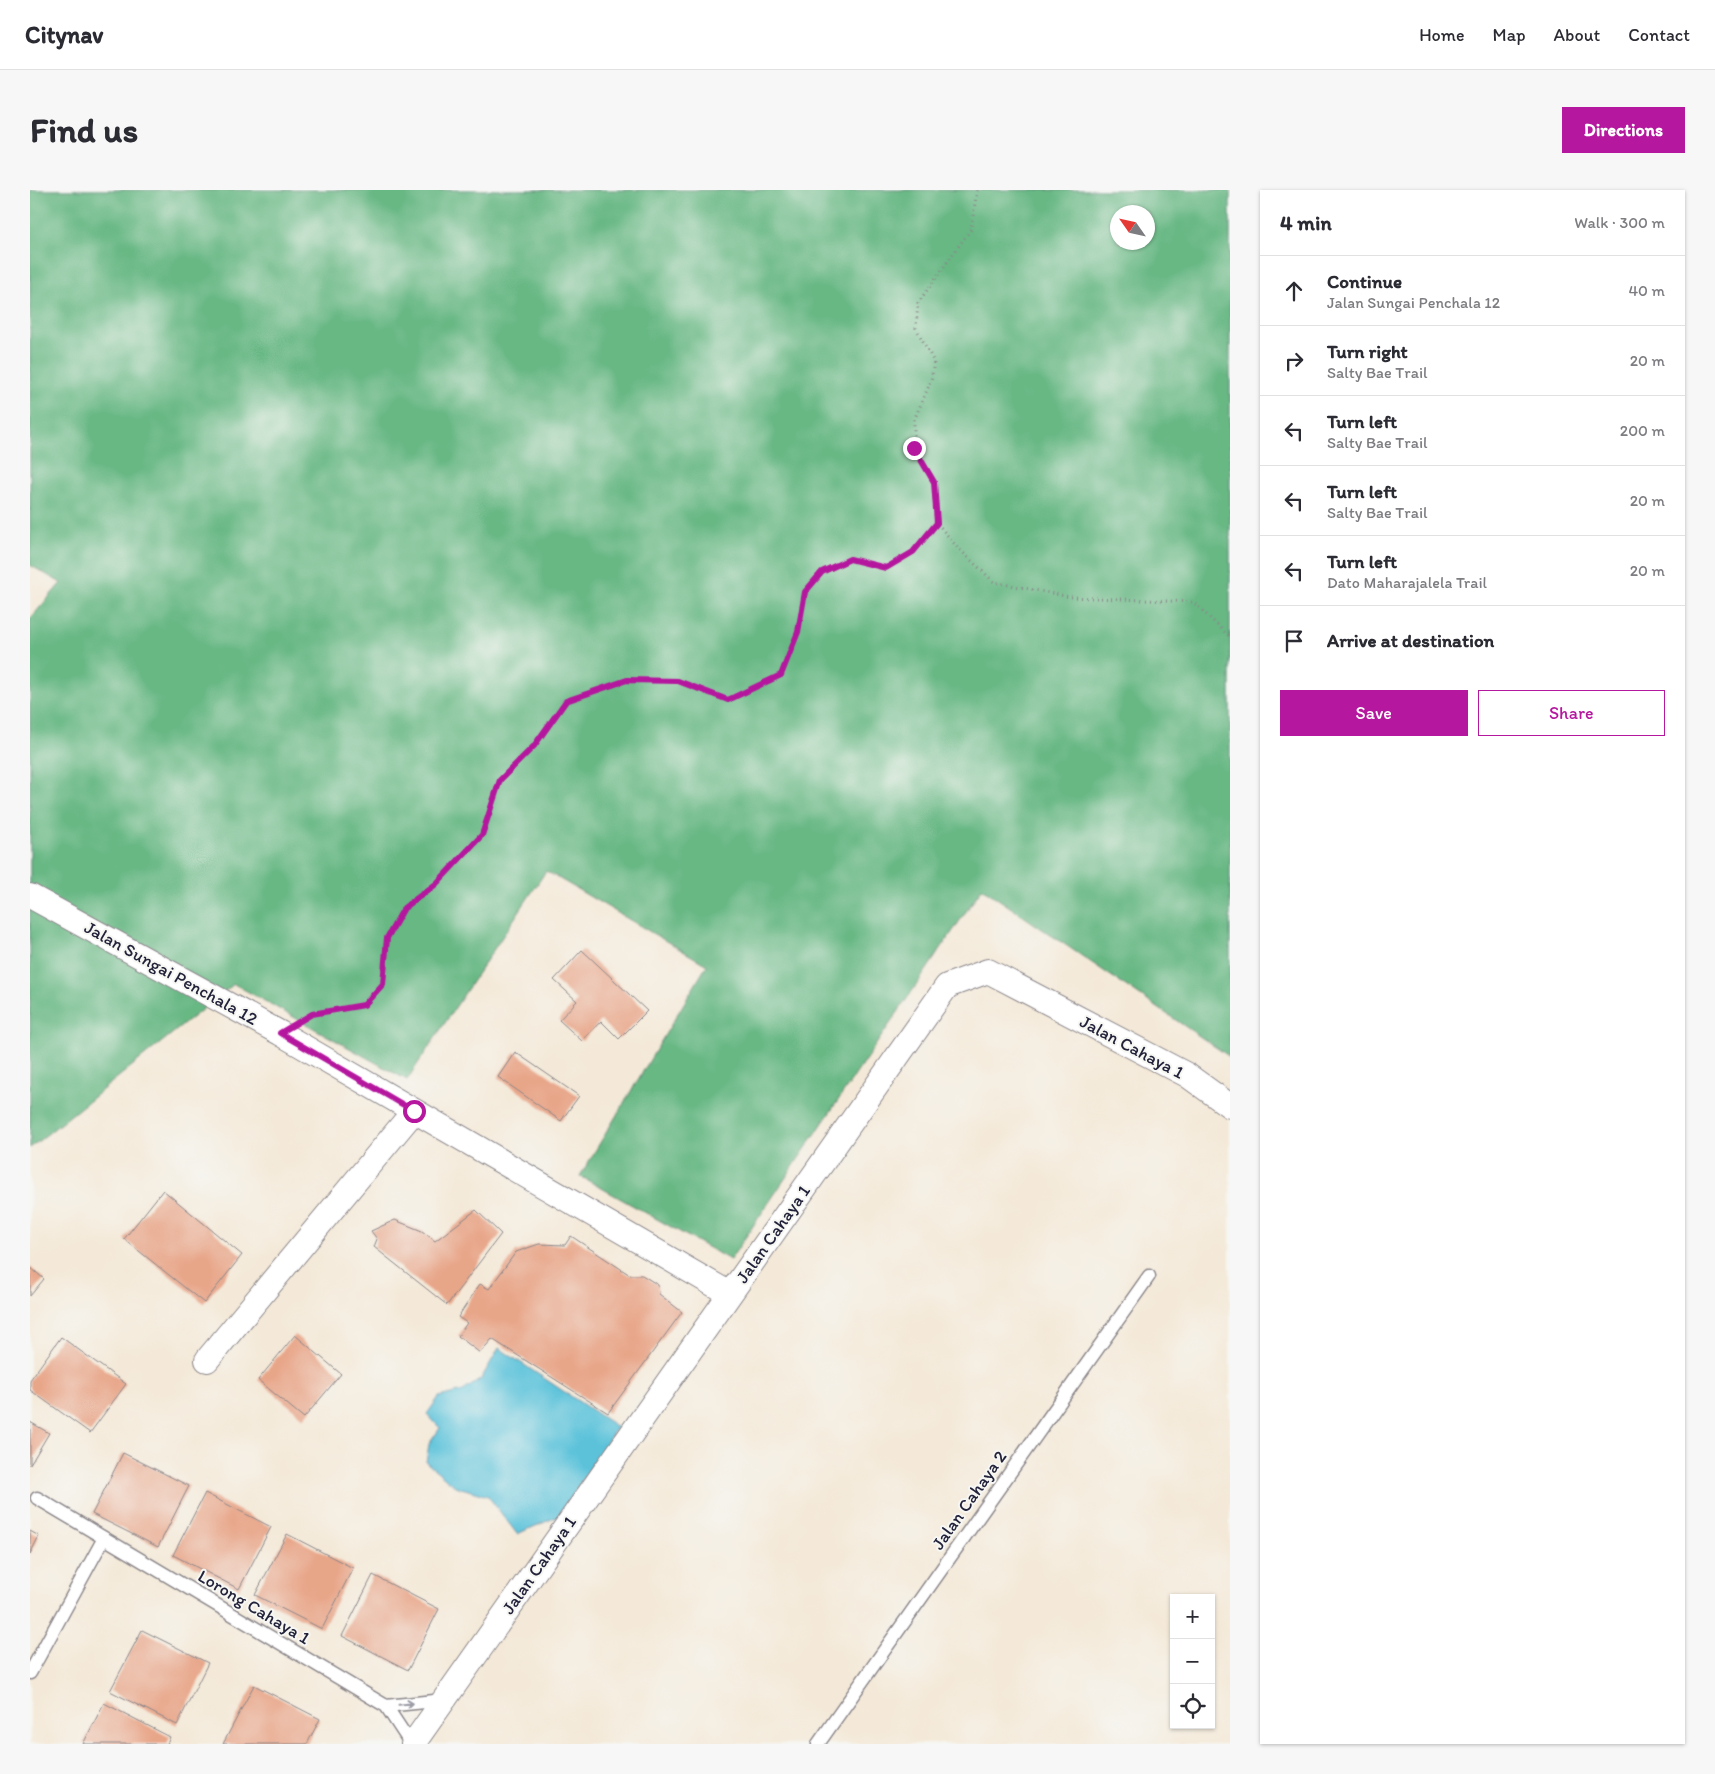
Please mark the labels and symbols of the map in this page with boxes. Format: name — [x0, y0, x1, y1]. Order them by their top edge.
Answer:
north arrow — [1110, 205, 1155, 250]
route end — [903, 437, 926, 460]
street label: Jalan Sungai Penchala 12 — [80, 916, 262, 1030]
street label: Jalan Cahaya 1 — [1076, 1010, 1188, 1084]
route start — [403, 1100, 426, 1123]
street label: Jalan Cahaya 1 — [731, 1181, 815, 1287]
street label: Jalan Cahaya 2 — [927, 1446, 1012, 1554]
street label: Jalan Cahaya 1 — [497, 1512, 581, 1618]
street label: Lorong Cahaya 1 — [194, 1565, 314, 1649]
one-way arrow — [398, 1699, 414, 1709]

